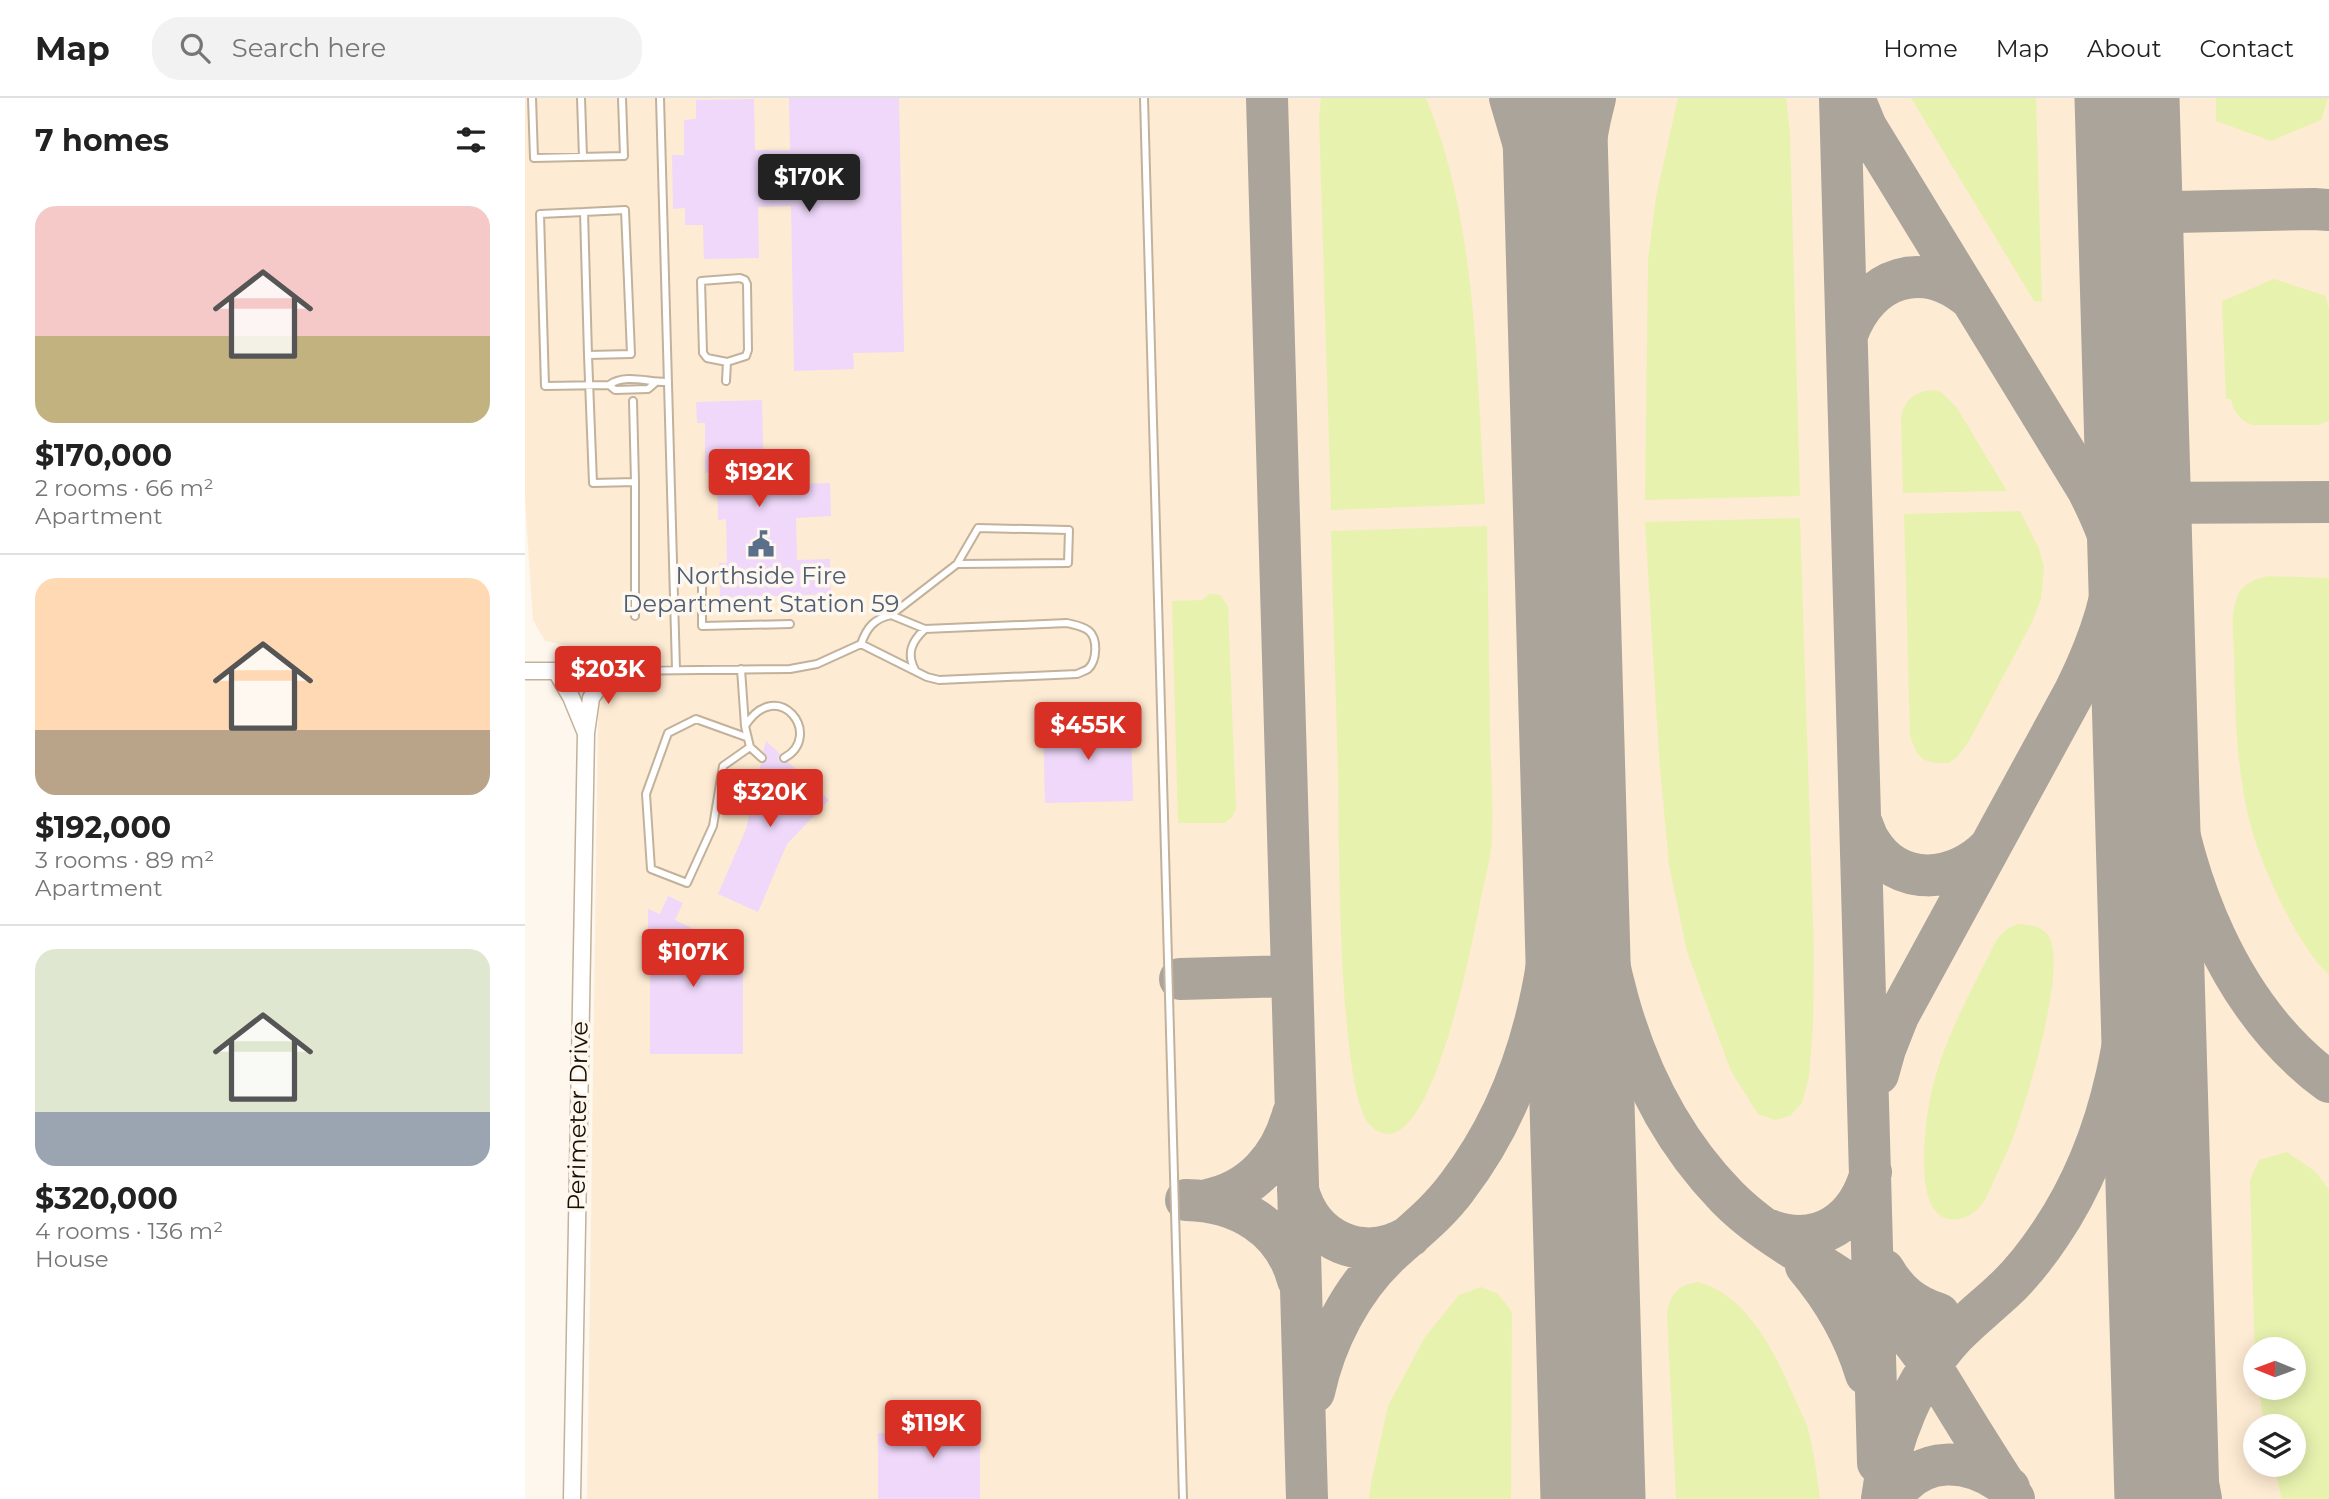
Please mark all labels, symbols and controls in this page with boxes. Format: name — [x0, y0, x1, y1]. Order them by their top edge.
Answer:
search box — [152, 17, 642, 80]
text: Map — [35, 28, 110, 68]
icon: search — [176, 29, 214, 67]
text: Search here — [232, 32, 386, 64]
text: Home — [1883, 34, 1958, 63]
text: Map — [1996, 34, 2049, 63]
text: About — [2087, 34, 2161, 63]
text: Contact — [2199, 34, 2294, 63]
icon: filters — [452, 121, 490, 159]
text: 7 homes — [35, 122, 169, 159]
pin: $170K — [760, 155, 858, 214]
text: $170K — [774, 163, 844, 191]
icon: home — [200, 251, 326, 377]
text: $170,000 — [35, 437, 172, 474]
pin: $192K — [710, 450, 808, 509]
text: $192K — [725, 458, 793, 486]
text: 2 rooms · 66 m² — [35, 474, 214, 502]
text: Apartment — [35, 502, 163, 530]
public building icon: Northside Fire Department Station 59 — [746, 529, 776, 559]
place label: Northside Fire Department Station 59 — [623, 561, 899, 618]
icon: home — [200, 623, 326, 749]
pin: $203K — [559, 646, 657, 706]
text: $203K — [571, 655, 645, 683]
pin: $455K — [1039, 702, 1137, 762]
text: $455K — [1050, 711, 1126, 739]
pin: $320K — [721, 770, 819, 829]
text: $320K — [733, 778, 807, 806]
text: $192,000 — [35, 809, 171, 846]
text: 3 rooms · 89 m² — [35, 846, 214, 874]
text: Apartment — [35, 874, 163, 902]
pin: $107K — [644, 930, 742, 989]
text: $107K — [658, 938, 728, 966]
icon: home — [200, 994, 326, 1120]
street label: Perimeter Drive — [561, 1021, 594, 1211]
text: $320,000 — [35, 1180, 178, 1217]
text: 4 rooms · 136 m² — [35, 1217, 223, 1245]
text: House — [35, 1245, 109, 1273]
north arrow — [2243, 1337, 2307, 1400]
map controls — [2243, 1337, 2306, 1477]
pin: $119K — [884, 1400, 982, 1460]
text: $119K — [901, 1409, 965, 1437]
button: layers — [2243, 1414, 2306, 1477]

